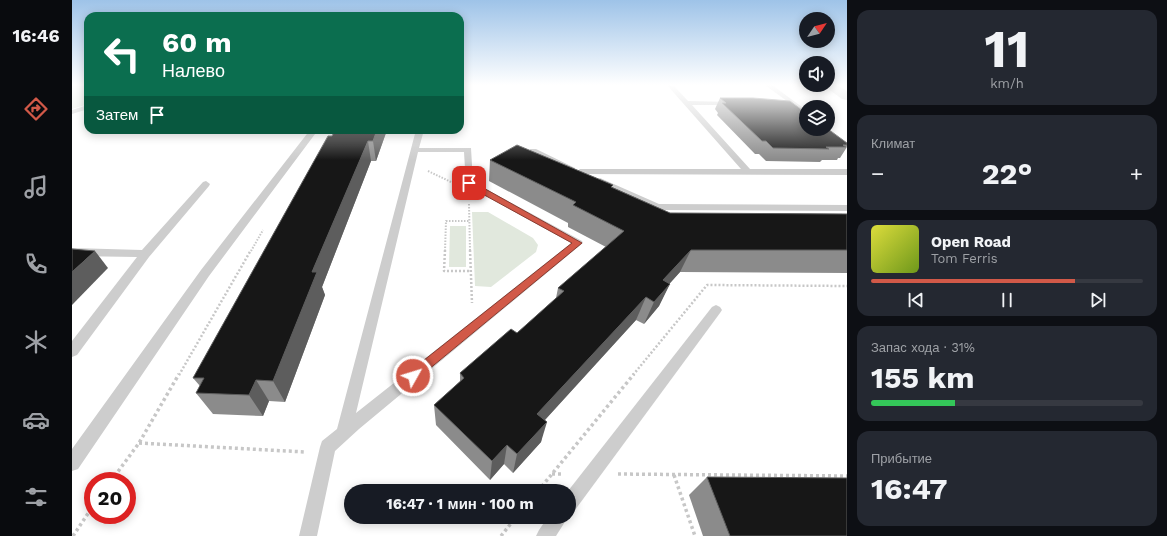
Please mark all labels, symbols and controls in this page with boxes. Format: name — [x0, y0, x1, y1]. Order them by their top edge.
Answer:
north arrow — [799, 12, 835, 48]
map controls — [799, 12, 835, 136]
text: 11 — [985, 19, 1029, 80]
text: 16:46 — [13, 25, 60, 46]
text: 60 m — [162, 26, 232, 59]
icon: left — [96, 28, 148, 80]
button: sound — [799, 56, 835, 92]
text: Налево — [162, 60, 225, 81]
text: km/h — [990, 76, 1024, 91]
icon: directions — [22, 95, 50, 123]
button: layers — [799, 100, 835, 136]
icon: arrive — [146, 104, 168, 126]
text: Затем — [96, 106, 138, 124]
text: Климат — [871, 136, 915, 151]
text: 22° — [982, 156, 1032, 191]
text: − — [871, 161, 884, 186]
text: + — [1130, 161, 1143, 186]
pin — [452, 166, 486, 200]
icon: arrive — [458, 172, 480, 194]
icon: music — [22, 173, 50, 201]
text: Open Road — [931, 233, 1011, 251]
icon: phone — [22, 250, 50, 278]
text: Tom Ferris — [931, 251, 998, 266]
icon: previous — [905, 289, 927, 311]
icon: pause — [996, 289, 1018, 311]
icon: next — [1087, 289, 1109, 311]
icon: climate — [22, 328, 50, 356]
text: Запас хода · 31% — [871, 340, 975, 355]
position arrow — [392, 355, 434, 397]
text: 155 km — [871, 360, 974, 395]
icon: car — [22, 406, 50, 434]
text: Прибытие — [871, 451, 932, 466]
text: 16:47 — [871, 471, 948, 506]
speed limit sign: 20 — [84, 472, 136, 524]
icon: filters — [22, 483, 50, 511]
text: 16:47 · 1 мин · 100 m — [386, 495, 534, 513]

